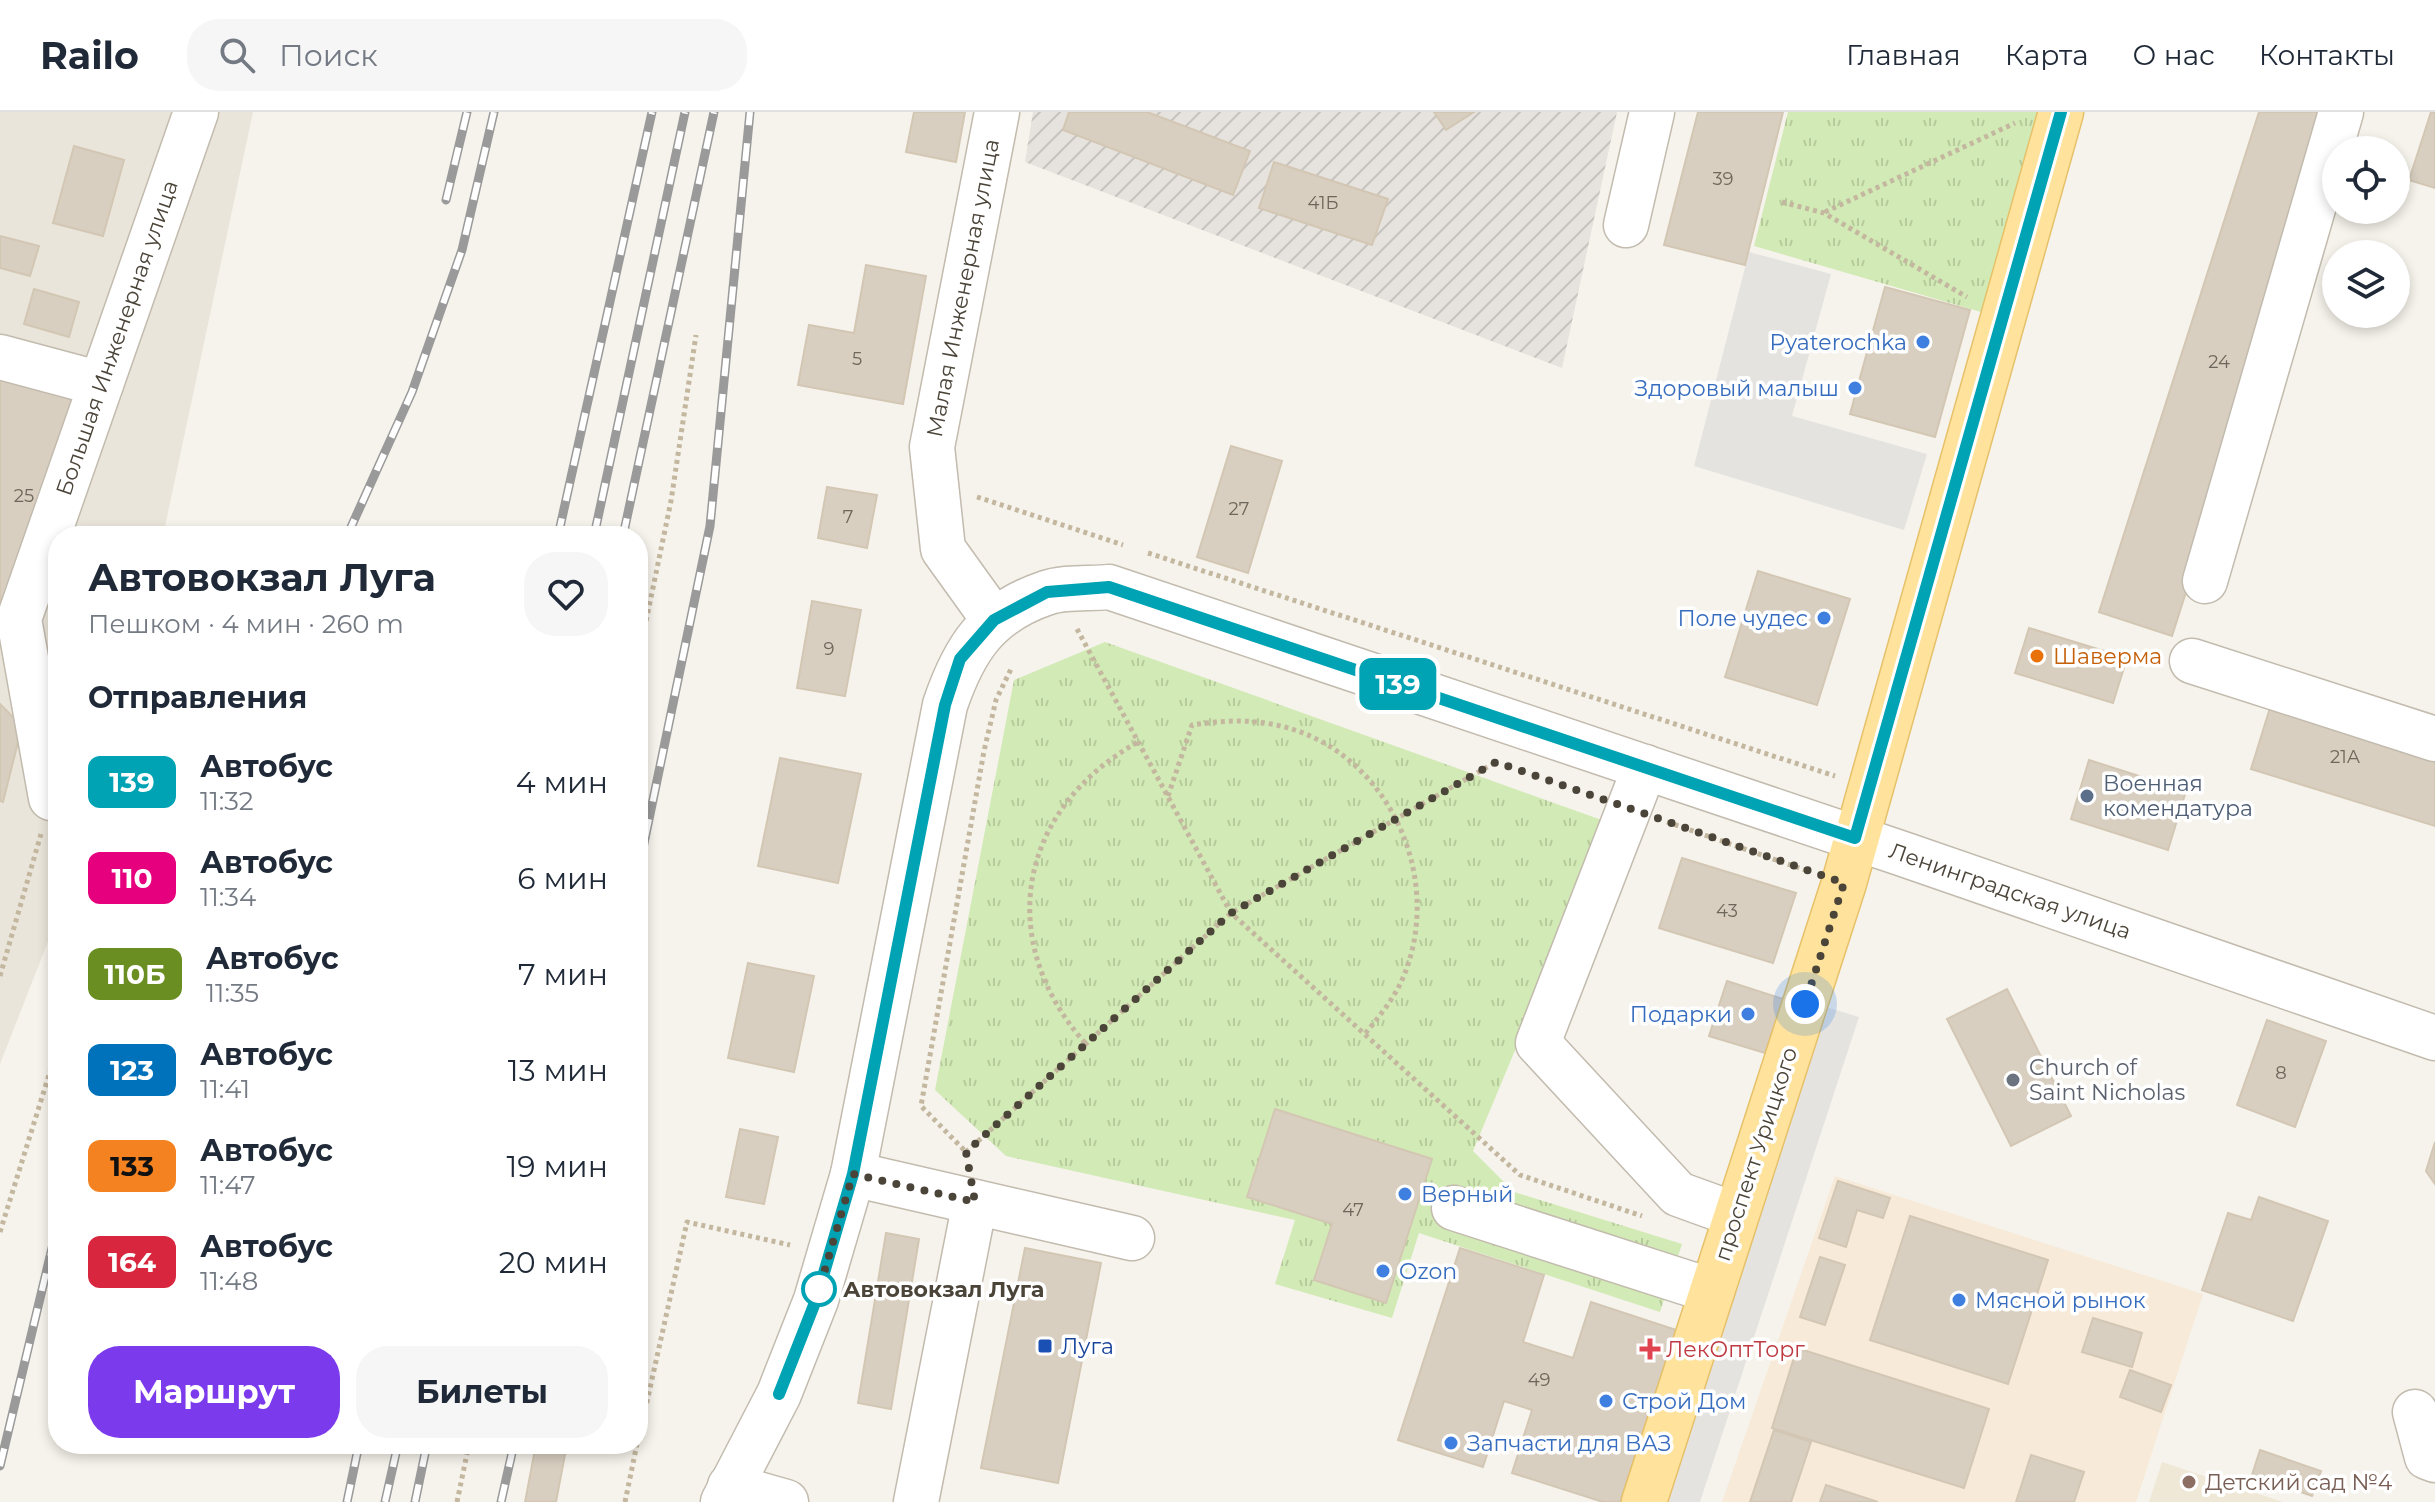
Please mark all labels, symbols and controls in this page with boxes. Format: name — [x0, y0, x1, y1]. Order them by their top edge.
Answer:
search box — [187, 19, 747, 91]
text: Railo — [40, 32, 139, 79]
icon: search — [215, 33, 259, 77]
text: Поиск — [279, 37, 378, 74]
text: Главная — [1846, 38, 1961, 72]
text: Карта — [2005, 38, 2089, 72]
text: О нас — [2133, 38, 2215, 72]
text: Контакты — [2259, 38, 2395, 72]
map controls — [2322, 136, 2410, 328]
button: locate — [2322, 136, 2410, 224]
street label: Малая Инженерная улица — [921, 137, 1005, 439]
house number: 39 — [1712, 168, 1734, 190]
street label: Большая Инженерная улица — [50, 177, 184, 499]
house number: 41Б — [1307, 192, 1339, 214]
button: layers — [2322, 240, 2410, 328]
place label: Pyaterochka — [1770, 329, 1907, 356]
marker: Pyaterochka — [1914, 333, 1932, 351]
house number: 5 — [852, 348, 862, 370]
house number: 24 — [2208, 351, 2230, 373]
place label: Здоровый малыш — [1635, 375, 1839, 402]
marker: Здоровый малыш — [1846, 379, 1864, 397]
house number: 25 — [14, 485, 34, 507]
house number: 27 — [1229, 498, 1249, 520]
house number: 7 — [843, 506, 853, 528]
button: heart — [524, 552, 608, 636]
text: Автовокзал Луга — [88, 554, 436, 601]
place label: Поле чудес — [1677, 605, 1808, 632]
text: Пешком · 4 мин · 260 m — [88, 608, 404, 640]
marker: Поле чудес — [1815, 609, 1833, 627]
house number: 9 — [824, 638, 835, 660]
place label: Шаверма — [2053, 643, 2162, 670]
marker: Шаверма — [2028, 647, 2046, 665]
line badge: 139 — [1352, 658, 1444, 710]
text: 139 — [1375, 667, 1421, 701]
text: Отправления — [88, 679, 307, 716]
house number: 21А — [2330, 746, 2361, 768]
text: Автобус — [200, 748, 333, 785]
text: 4 мин — [516, 764, 608, 801]
text: 139 — [109, 765, 155, 799]
place label: Военная комендатура — [2103, 770, 2253, 822]
text: 11:32 — [200, 785, 254, 817]
marker: Военная комендатура — [2078, 787, 2096, 805]
street label: Ленинградская улица — [1886, 837, 2134, 945]
text: Автобус — [200, 844, 333, 881]
text: 6 мин — [517, 860, 608, 897]
text: 110 — [112, 861, 152, 895]
text: 11:34 — [200, 881, 256, 913]
house number: 43 — [1716, 900, 1738, 922]
text: Автобус — [206, 940, 339, 977]
text: 7 мин — [518, 956, 608, 993]
text: 110Б — [104, 957, 166, 991]
text: 11:35 — [206, 977, 259, 1009]
your location — [1785, 984, 1825, 1024]
place label: Подарки — [1630, 1001, 1732, 1028]
marker: Подарки — [1739, 1005, 1757, 1023]
text: Автобус — [200, 1036, 333, 1073]
street label: проспект Урицкого — [1709, 1044, 1803, 1264]
text: 13 мин — [508, 1052, 608, 1089]
text: 123 — [110, 1053, 154, 1087]
place label: Church of Saint Nicholas — [2029, 1054, 2186, 1106]
house number: 8 — [2275, 1062, 2287, 1084]
marker: Church of Saint Nicholas — [2004, 1071, 2022, 1089]
text: 11:41 — [200, 1073, 250, 1105]
text: Автобус — [200, 1132, 333, 1169]
text: 19 мин — [506, 1148, 608, 1185]
text: 133 — [110, 1149, 154, 1183]
text: 11:47 — [200, 1169, 256, 1201]
place label: Верный — [1421, 1181, 1513, 1208]
marker: Верный — [1396, 1185, 1414, 1203]
house number: 47 — [1342, 1199, 1364, 1221]
text: Автобус — [200, 1228, 333, 1265]
text: 20 мин — [499, 1244, 608, 1281]
text: 164 — [108, 1245, 156, 1279]
place label: Ozon — [1399, 1258, 1457, 1285]
marker: Ozon — [1374, 1262, 1392, 1280]
text: 11:48 — [200, 1265, 258, 1297]
marker: Автовокзал Луга — [802, 1272, 836, 1306]
place label: Автовокзал Луга — [843, 1276, 1044, 1303]
place label: Мясной рынок — [1975, 1287, 2146, 1314]
marker: Мясной рынок — [1950, 1291, 1968, 1309]
place label: Луга — [1061, 1333, 1114, 1360]
place label: ЛекОптТорг — [1666, 1336, 1805, 1363]
marker: Луга — [1036, 1337, 1054, 1355]
marker: ЛекОптТорг — [1641, 1340, 1659, 1358]
button: Маршрут — [88, 1346, 340, 1438]
button: Билеты — [356, 1346, 608, 1438]
house number: 49 — [1528, 1369, 1550, 1391]
place label: Строй Дом — [1622, 1388, 1746, 1415]
marker: Строй Дом — [1597, 1392, 1615, 1410]
place label: Запчасти для ВАЗ — [1467, 1430, 1672, 1457]
marker: Запчасти для ВАЗ — [1442, 1434, 1460, 1452]
place label: Детский сад №4 — [2205, 1469, 2393, 1496]
marker: Детский сад №4 — [2180, 1473, 2198, 1491]

